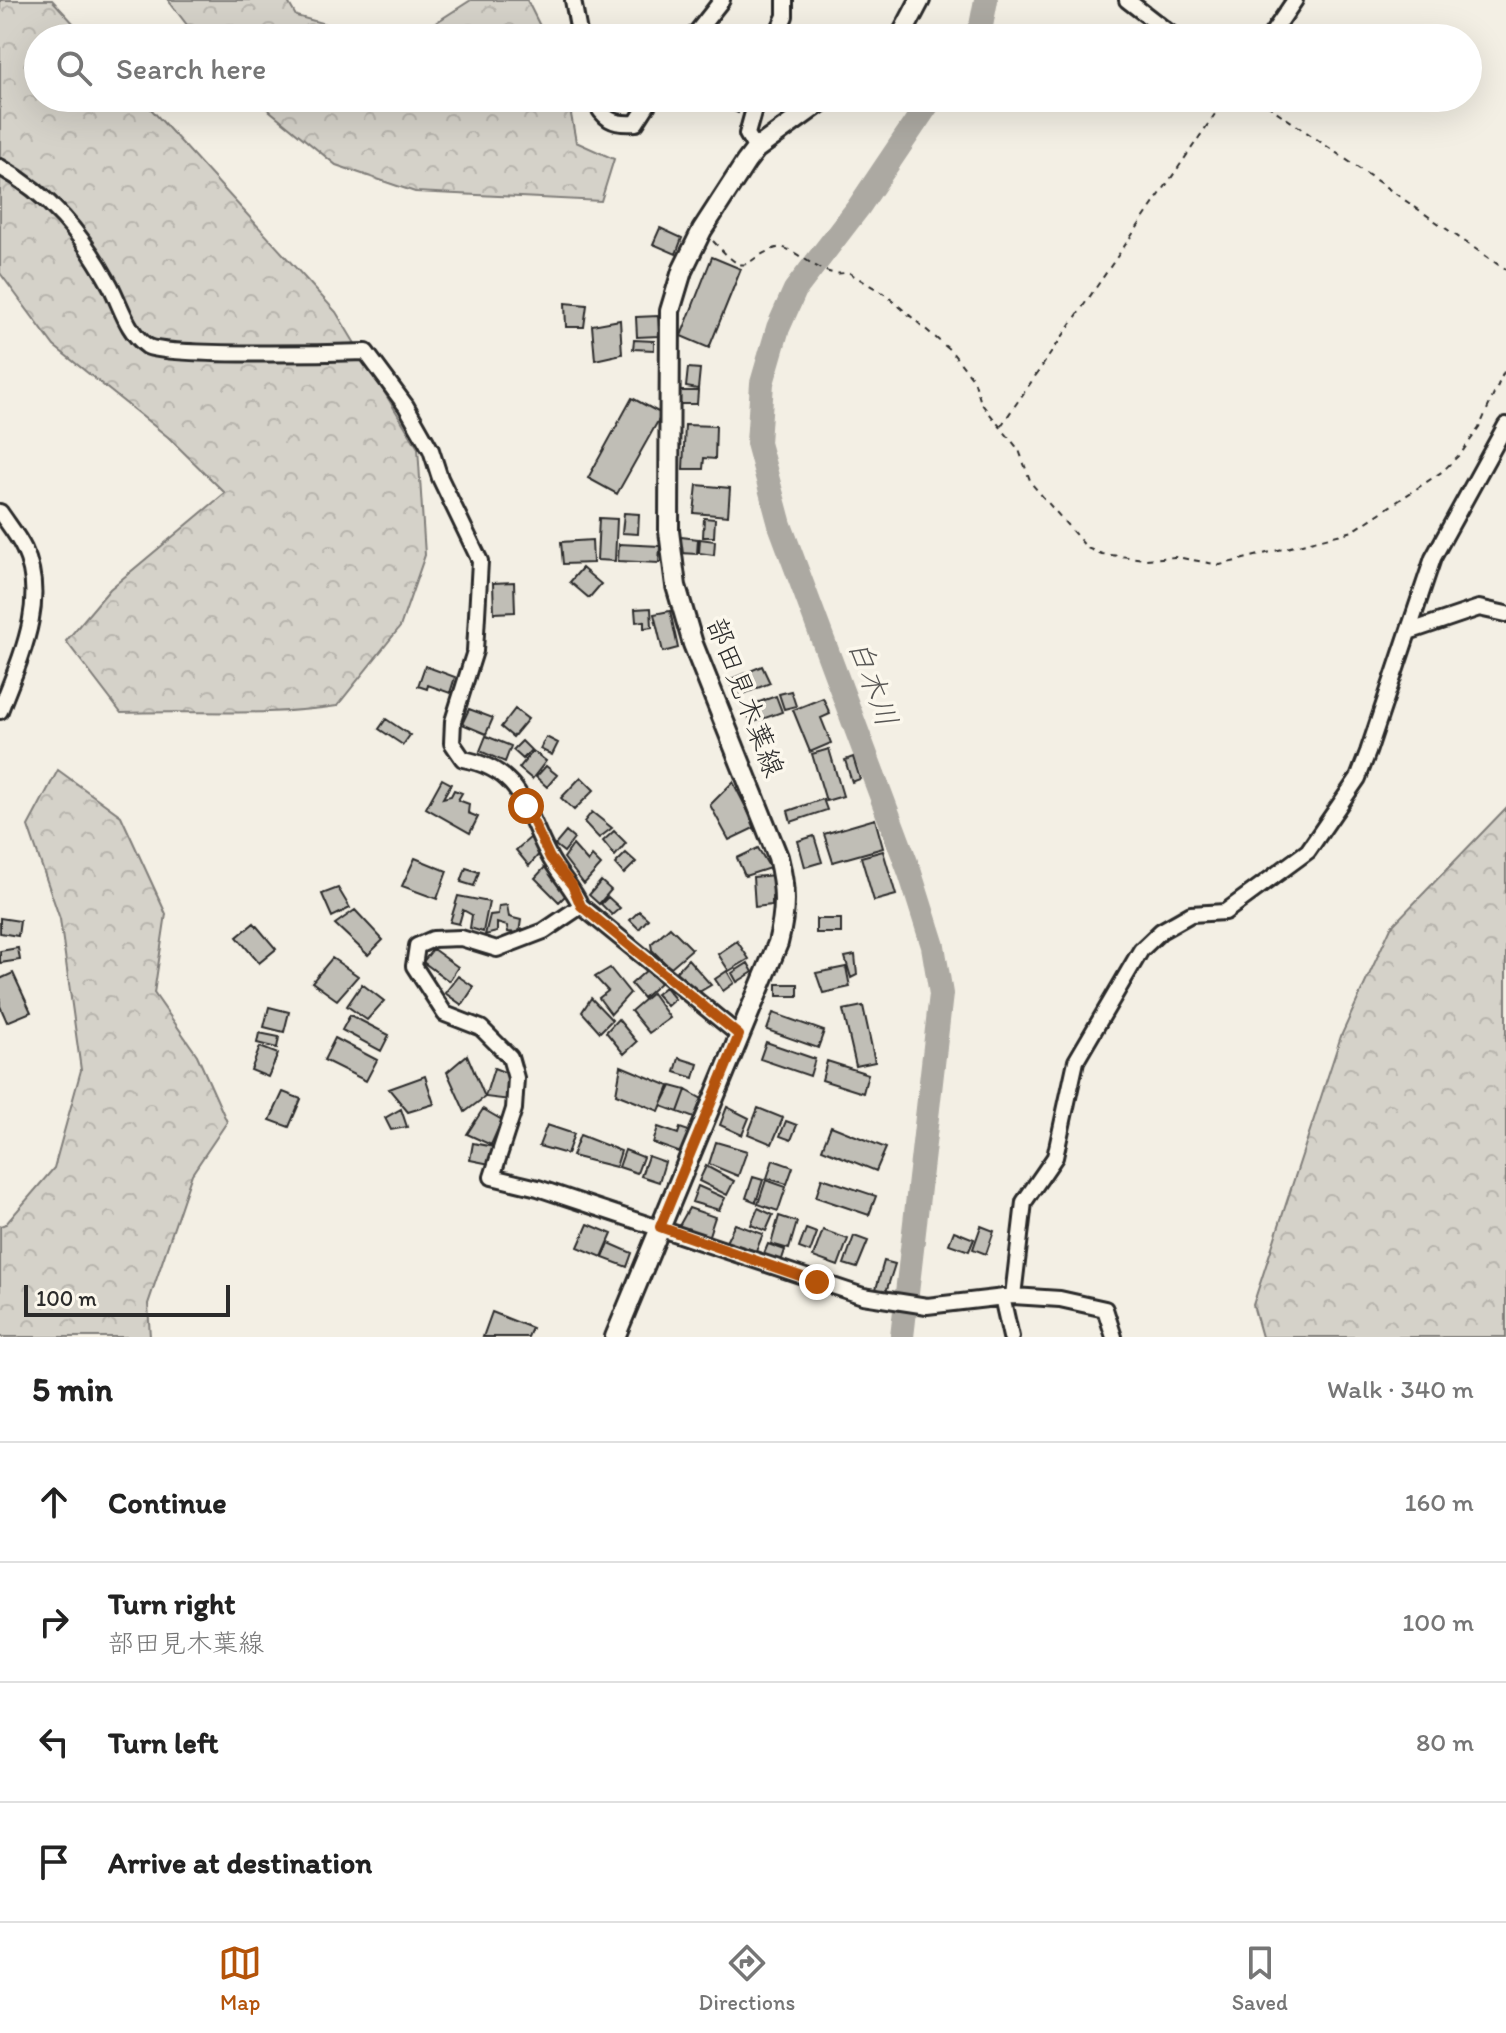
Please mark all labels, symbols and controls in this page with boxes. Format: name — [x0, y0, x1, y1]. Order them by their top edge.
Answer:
search box — [24, 24, 1482, 112]
icon: search — [52, 46, 96, 90]
text: Search here — [116, 50, 266, 87]
street label: 部田見木葉線 — [700, 612, 792, 782]
water label: 白木川 — [841, 634, 906, 731]
route start — [508, 788, 544, 824]
route end — [799, 1264, 835, 1300]
scale bar — [24, 1281, 230, 1317]
text: 100 m — [36, 1285, 97, 1312]
text: 5 min — [32, 1369, 113, 1410]
text: Walk · 340 m — [1327, 1373, 1474, 1405]
icon: ahead — [32, 1480, 76, 1524]
text: Continue — [108, 1484, 227, 1521]
text: 160 m — [1404, 1486, 1474, 1518]
text: Turn right — [108, 1585, 236, 1622]
icon: right — [32, 1600, 76, 1644]
text: 100 m — [1402, 1606, 1474, 1638]
text: 部田見木葉線 — [108, 1627, 264, 1659]
icon: left — [32, 1720, 76, 1764]
text: Turn left — [108, 1724, 219, 1761]
text: 80 m — [1416, 1726, 1474, 1758]
icon: arrive — [32, 1840, 76, 1884]
text: Arrive at destination — [108, 1844, 372, 1881]
tab: Map — [218, 1941, 262, 2016]
tab: Directions — [699, 1941, 795, 2016]
tab: Saved — [1232, 1941, 1288, 2016]

